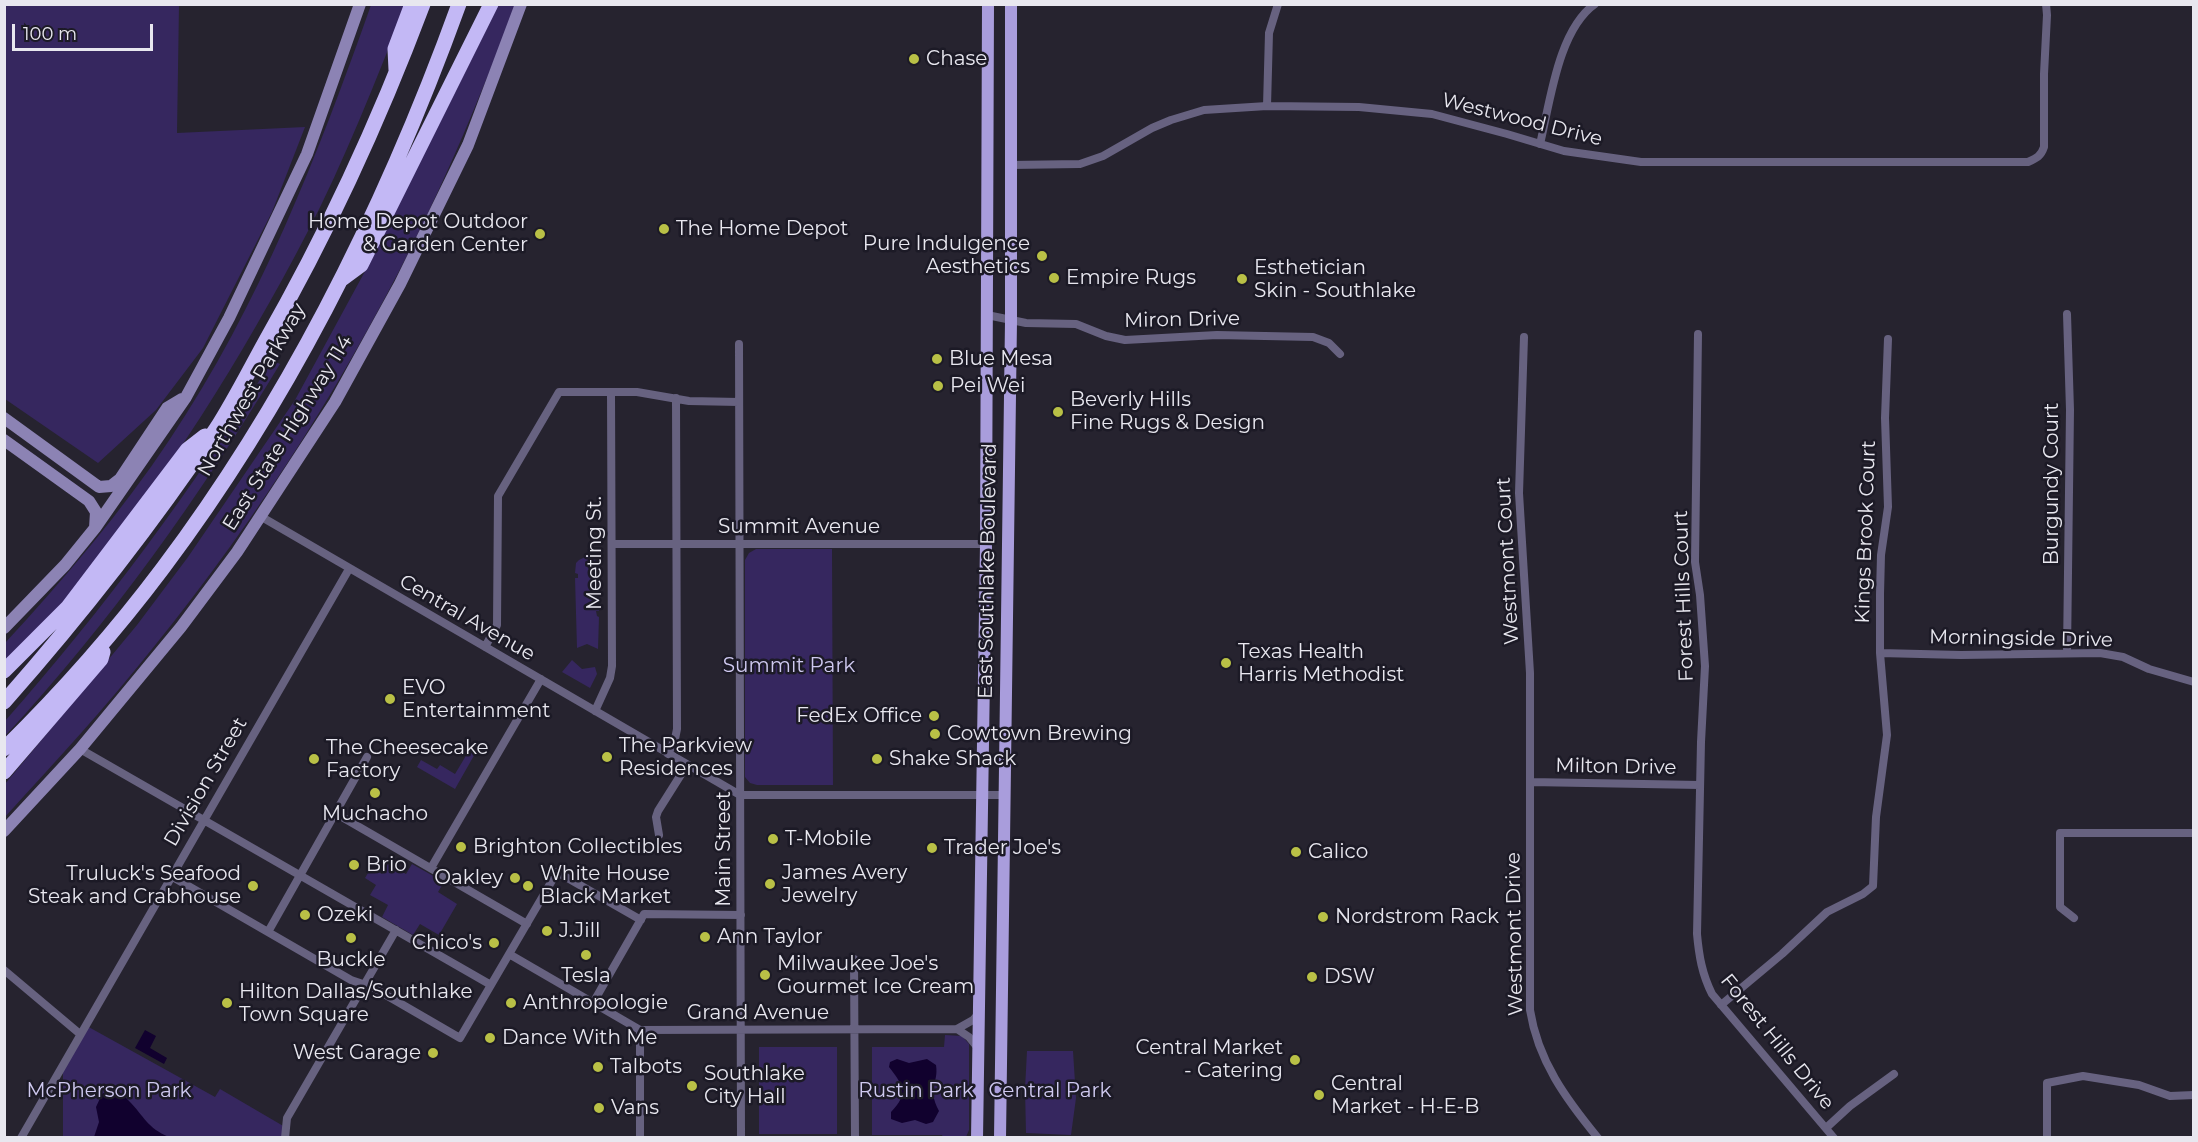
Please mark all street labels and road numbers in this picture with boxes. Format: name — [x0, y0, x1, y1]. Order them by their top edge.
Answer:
street label: Westwood Drive — [1439, 88, 1605, 152]
street label: Northwest Parkway — [193, 299, 311, 481]
street label: Miron Drive — [1124, 307, 1240, 333]
street label: East State Highway 114 — [218, 331, 358, 535]
street label: Burgundy Court — [2040, 403, 2064, 565]
street label: Kings Brook Court — [1851, 440, 1881, 624]
street label: East Southlake Boulevard — [974, 443, 1002, 699]
street label: Westmont Court — [1492, 477, 1524, 645]
street label: Meeting St. — [583, 496, 607, 610]
street label: Forest Hills Court — [1669, 510, 1699, 682]
street label: Summit Avenue — [718, 515, 880, 539]
street label: Central Avenue — [395, 569, 539, 667]
street label: Morningside Drive — [1929, 625, 2113, 653]
street label: Division Street — [159, 713, 253, 851]
street label: Milton Drive — [1555, 754, 1677, 780]
street label: Main Street — [712, 791, 736, 907]
street label: Westmont Drive — [1502, 852, 1528, 1016]
street label: Forest Hills Drive — [1715, 969, 1839, 1115]
street label: Grand Avenue — [687, 1001, 829, 1025]

